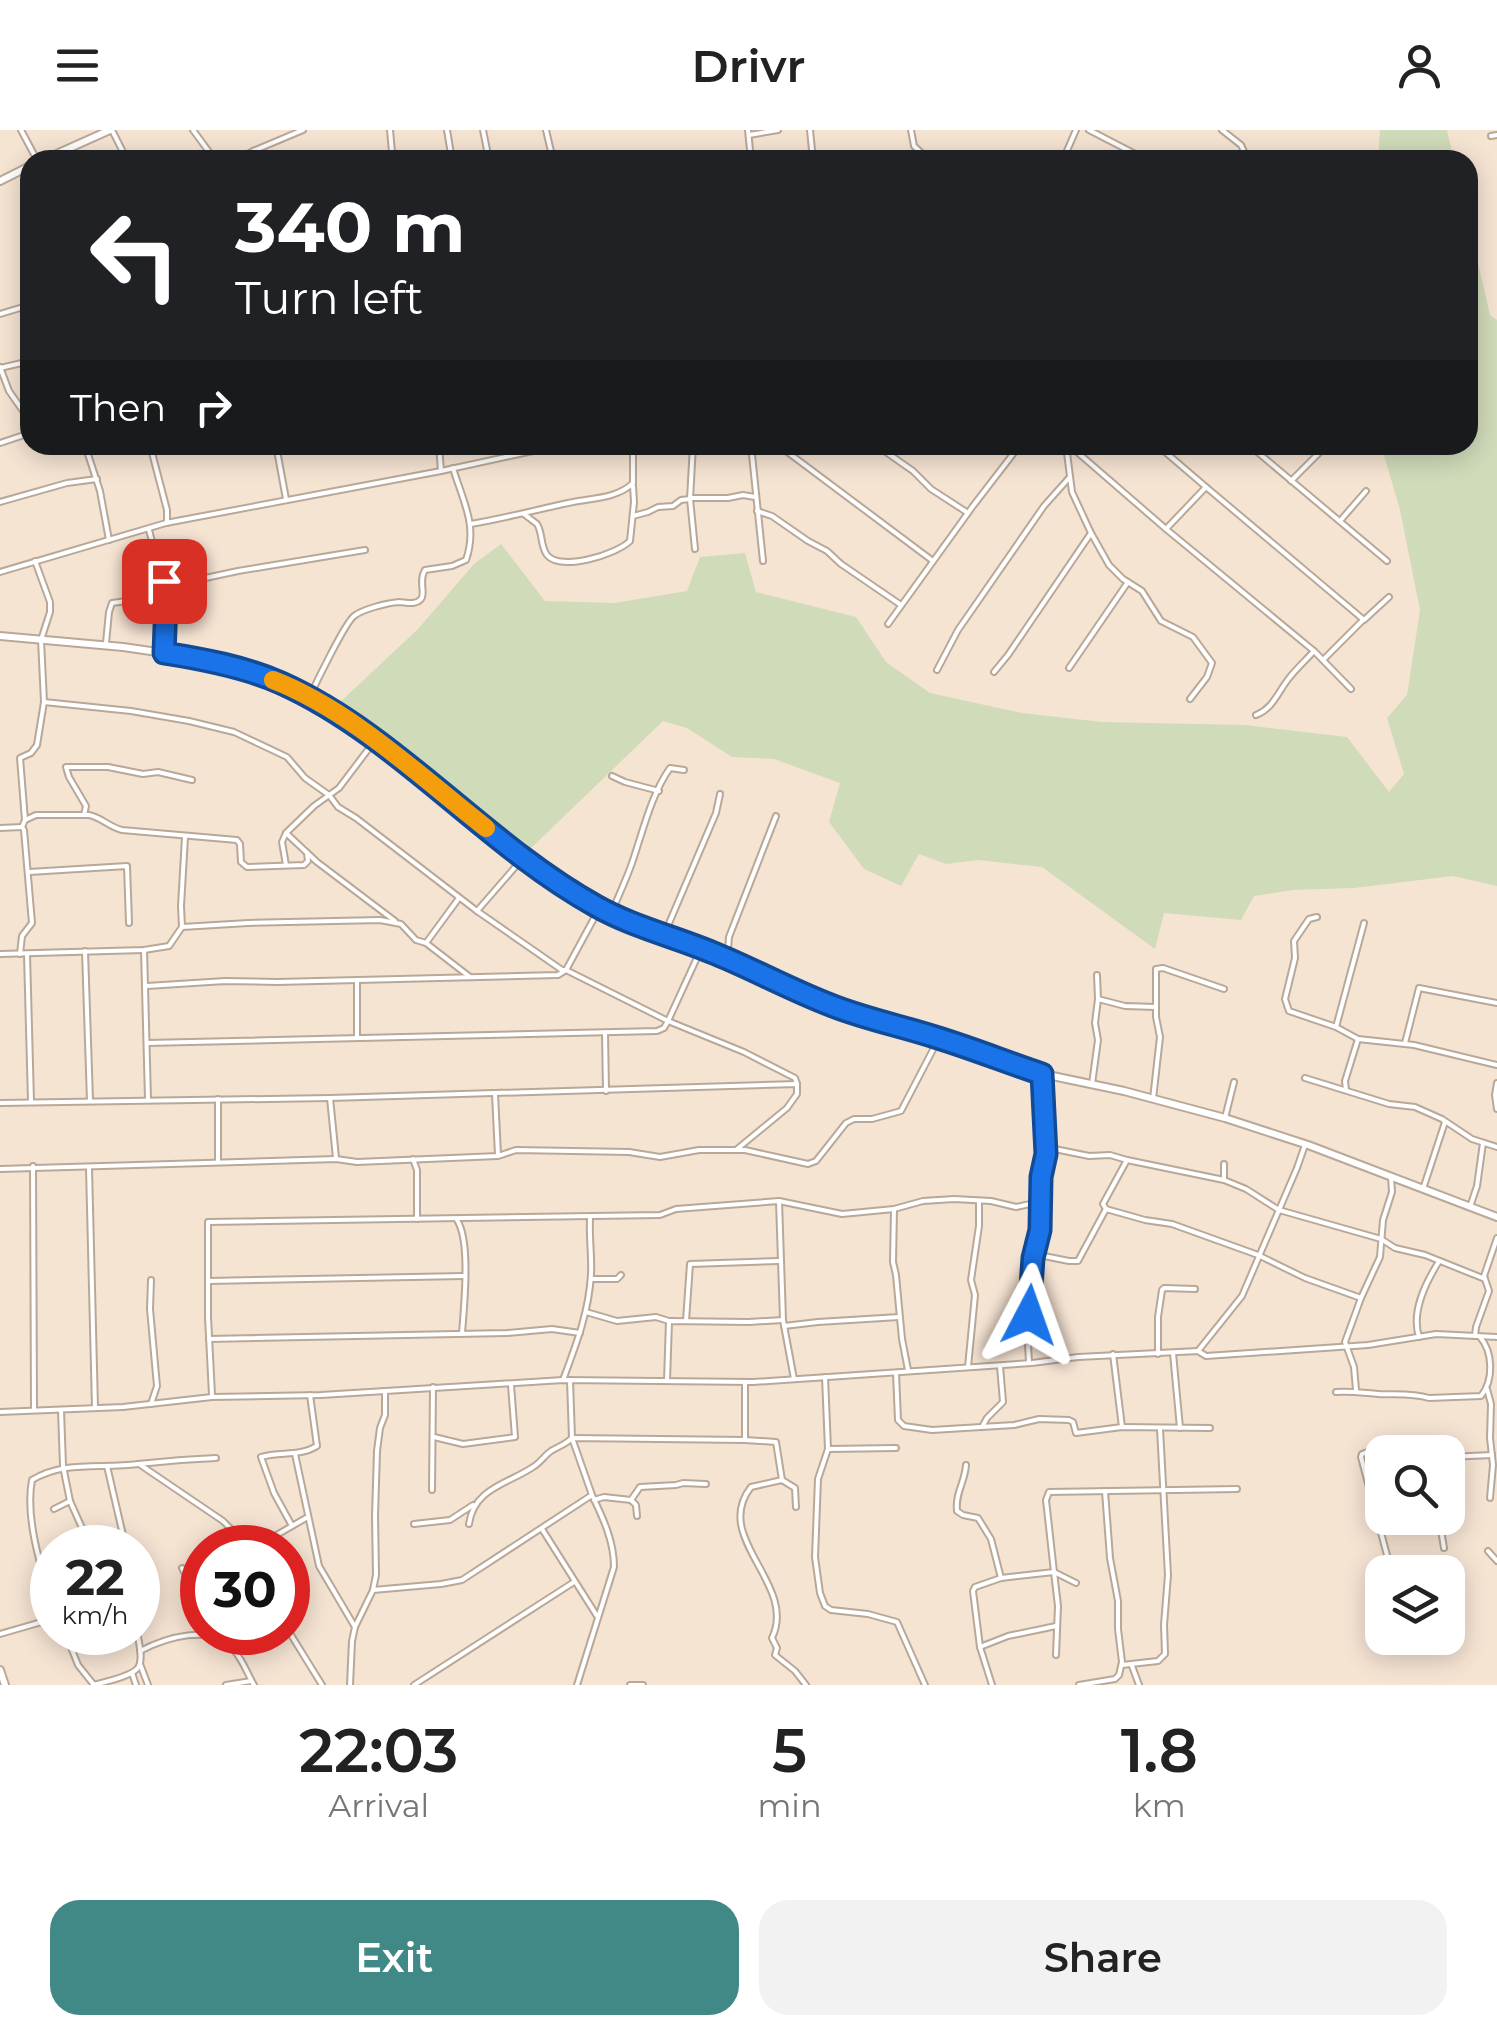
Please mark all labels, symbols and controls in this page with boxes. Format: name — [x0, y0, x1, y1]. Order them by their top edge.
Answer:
icon: menu — [50, 38, 105, 93]
text: Drivr — [692, 38, 805, 93]
icon: person — [1392, 38, 1447, 93]
text: 340 m — [235, 184, 465, 270]
icon: left — [70, 190, 200, 320]
text: Turn left — [235, 270, 423, 325]
icon: right — [186, 380, 241, 435]
text: Then — [70, 384, 166, 431]
pin — [122, 539, 207, 624]
icon: arrive — [137, 554, 192, 609]
position arrow — [977, 1263, 1081, 1367]
map controls — [1365, 1435, 1465, 1655]
button: search — [1365, 1435, 1465, 1535]
speed limit sign: 30 — [180, 1525, 310, 1655]
text: 22 — [66, 1547, 125, 1608]
button: layers — [1365, 1555, 1465, 1655]
text: km/h — [62, 1600, 128, 1630]
text: 22:03 — [299, 1714, 458, 1787]
text: 5 — [772, 1714, 807, 1787]
text: 1.8 — [1121, 1714, 1198, 1787]
text: Arrival — [328, 1786, 429, 1825]
text: min — [757, 1786, 822, 1825]
text: km — [1133, 1786, 1186, 1825]
button: Exit — [50, 1900, 739, 2015]
button: Share — [759, 1900, 1447, 2015]

